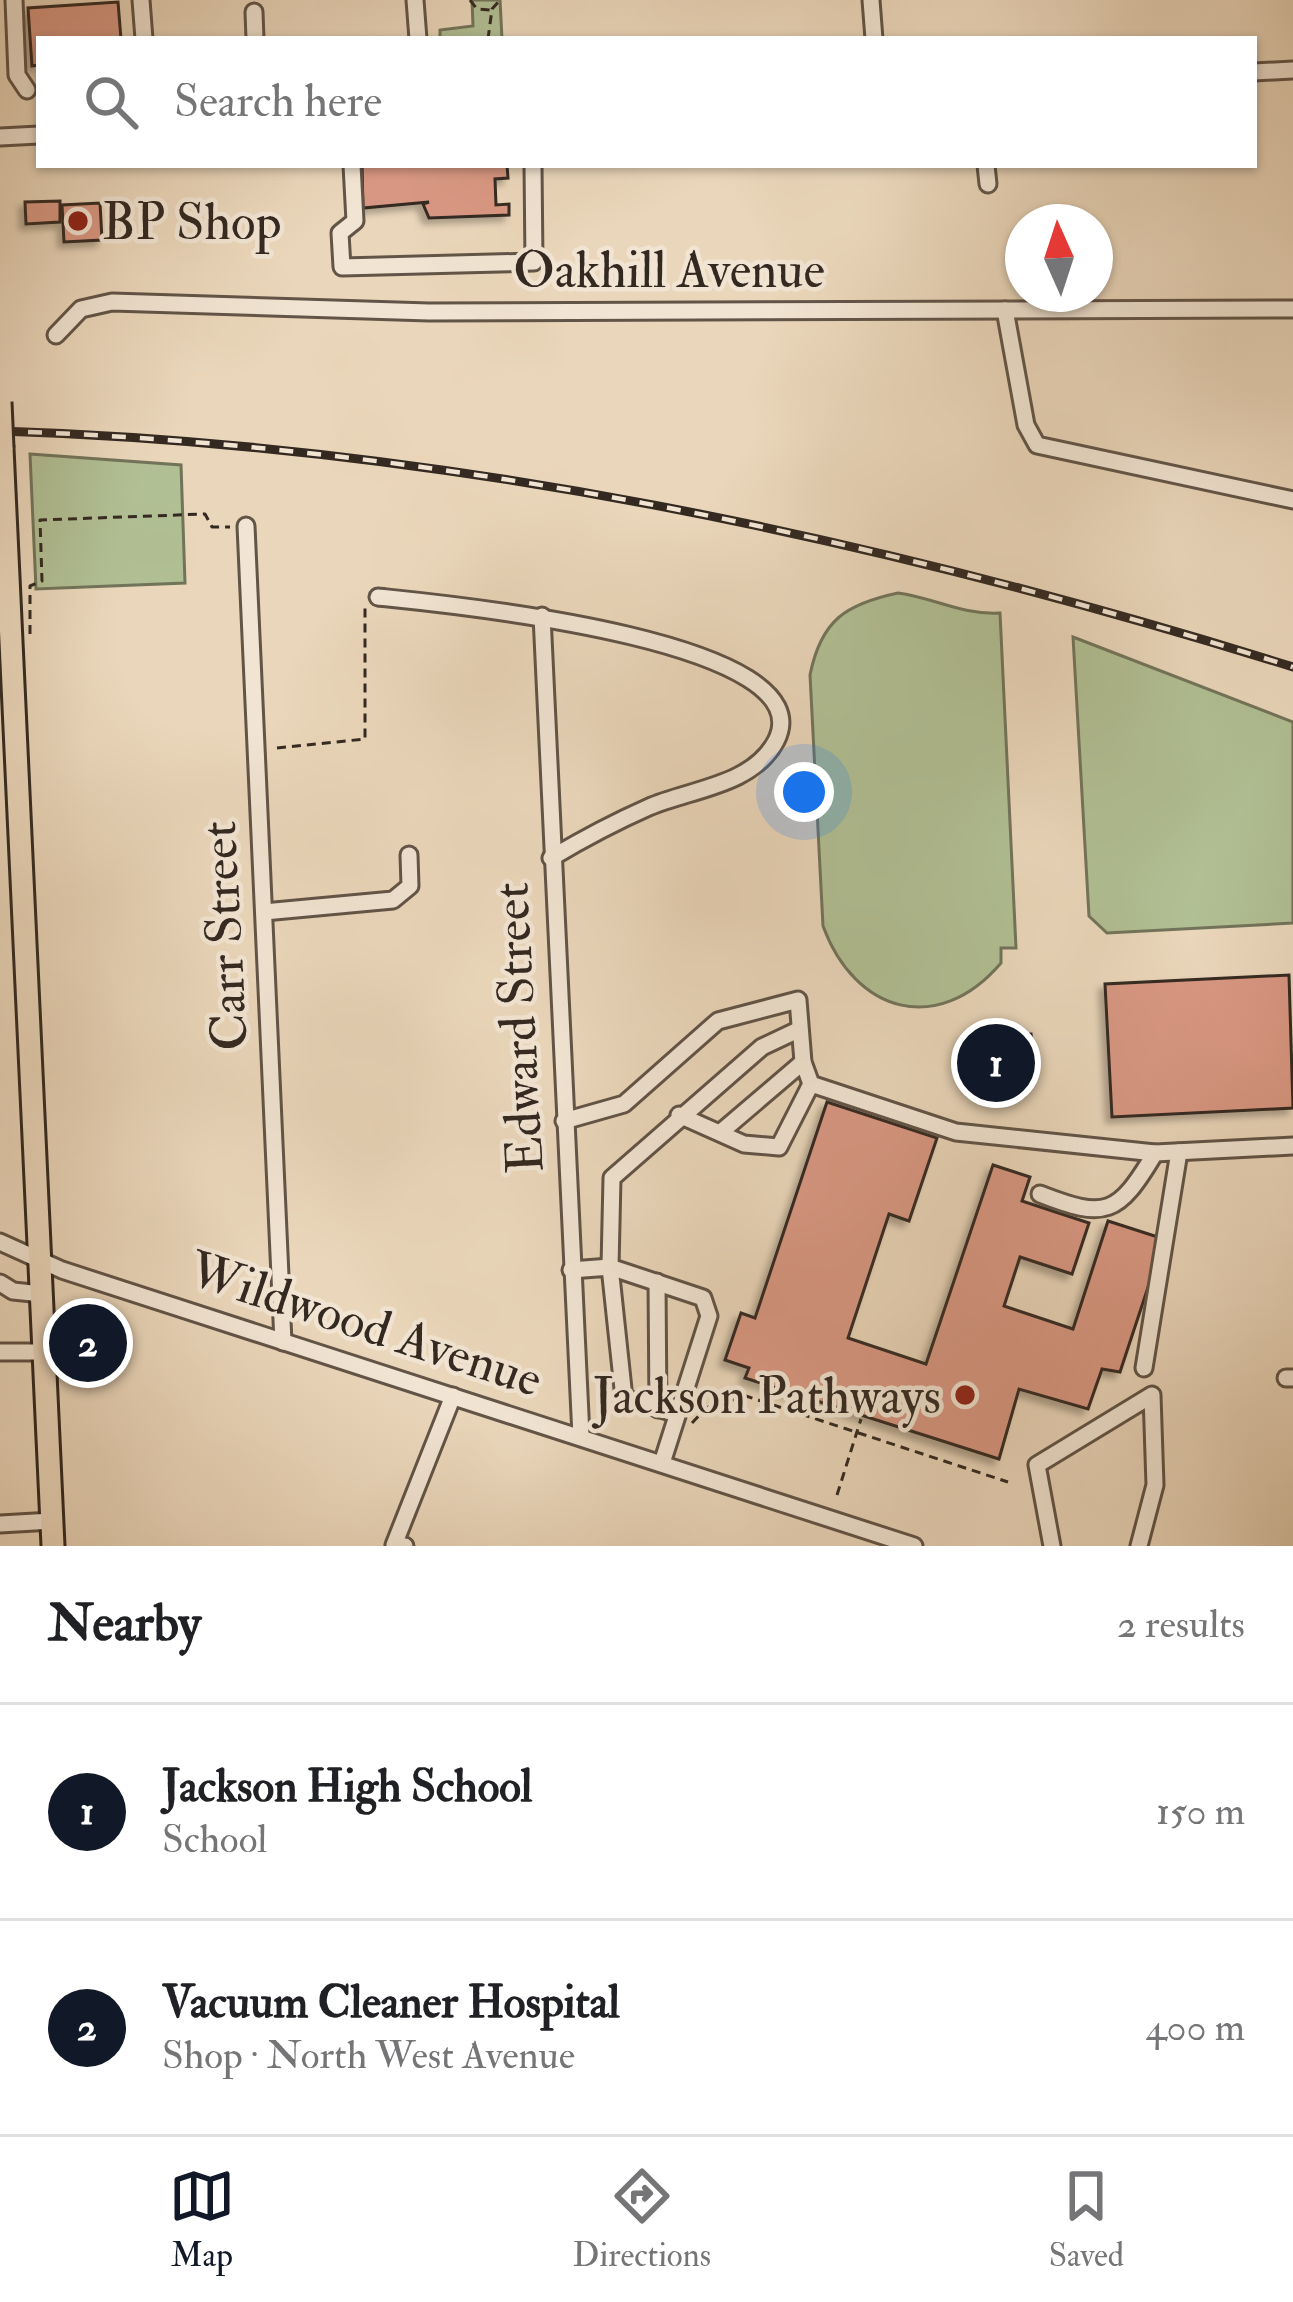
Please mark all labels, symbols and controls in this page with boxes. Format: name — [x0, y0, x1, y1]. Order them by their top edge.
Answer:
search box — [36, 36, 1257, 168]
icon: search — [78, 69, 144, 135]
text: Search here — [174, 74, 382, 130]
place label: BP Shop — [102, 191, 281, 255]
north arrow — [1005, 204, 1113, 312]
marker: BP Shop — [65, 208, 91, 234]
street label: Oakhill Avenue — [513, 239, 825, 303]
your location — [774, 762, 834, 822]
street label: Carr Street — [187, 820, 263, 1052]
street label: Edward Street — [479, 881, 559, 1175]
pin: 1 — [957, 1018, 1035, 1108]
street label: Wildwood Avenue — [180, 1237, 550, 1412]
pin: 2 — [49, 1298, 127, 1388]
place label: Jackson Pathways — [591, 1365, 941, 1429]
marker: Jackson Pathways — [952, 1382, 978, 1408]
text: Nearby — [48, 1592, 201, 1656]
text: 2 results — [1117, 1600, 1245, 1649]
text: Jackson High School — [162, 1759, 532, 1815]
text: 1 — [80, 1787, 94, 1836]
text: 150 m — [1156, 1787, 1245, 1836]
text: School — [162, 1815, 267, 1864]
text: Vacuum Cleaner Hospital — [162, 1975, 620, 2031]
text: 2 — [77, 2003, 97, 2052]
text: 400 m — [1146, 2003, 1245, 2052]
text: Shop · North West Avenue — [162, 2031, 575, 2080]
tab: Map — [169, 2163, 235, 2276]
tab: Directions — [573, 2163, 711, 2276]
tab: Saved — [1049, 2163, 1124, 2276]

